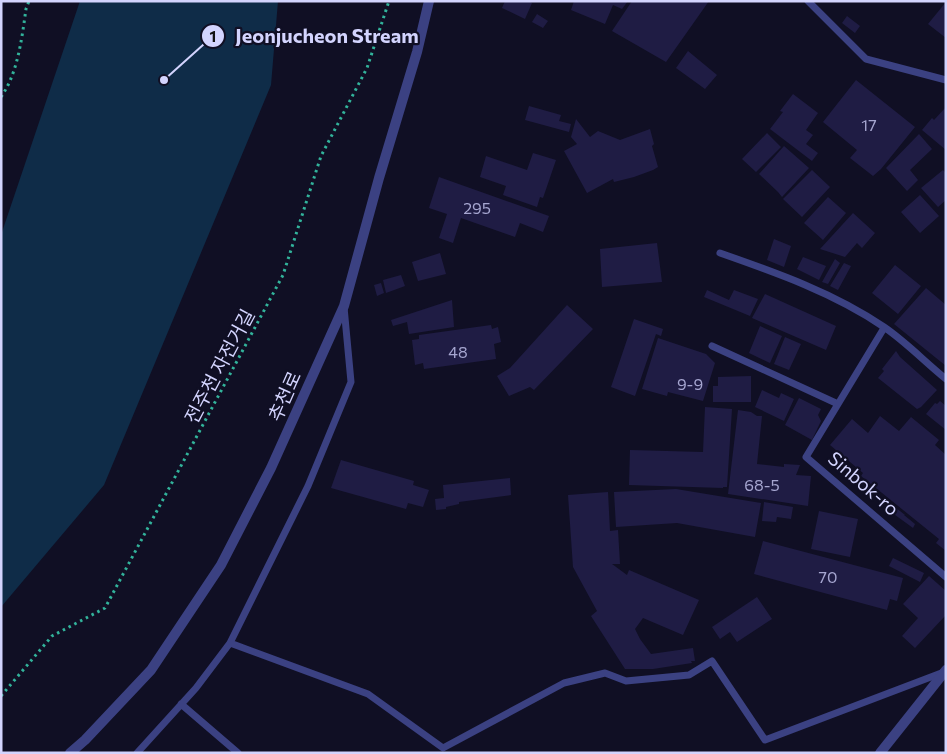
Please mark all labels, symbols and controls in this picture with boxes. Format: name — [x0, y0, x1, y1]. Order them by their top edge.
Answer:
callout: Jeonjucheon Stream — [200, 19, 429, 54]
text: Jeonjucheon Stream — [235, 23, 419, 47]
text: 1 — [210, 27, 216, 45]
house number: 17 — [861, 115, 877, 134]
house number: 295 — [463, 198, 491, 217]
street label: 전주천 자전거길 — [179, 305, 259, 427]
house number: 48 — [448, 342, 468, 361]
street label: 추천로 — [263, 367, 305, 425]
house number: 9-9 — [677, 374, 703, 393]
street label: Sinbok-ro — [824, 446, 904, 520]
house number: 68-5 — [744, 475, 780, 494]
house number: 70 — [819, 567, 837, 586]

